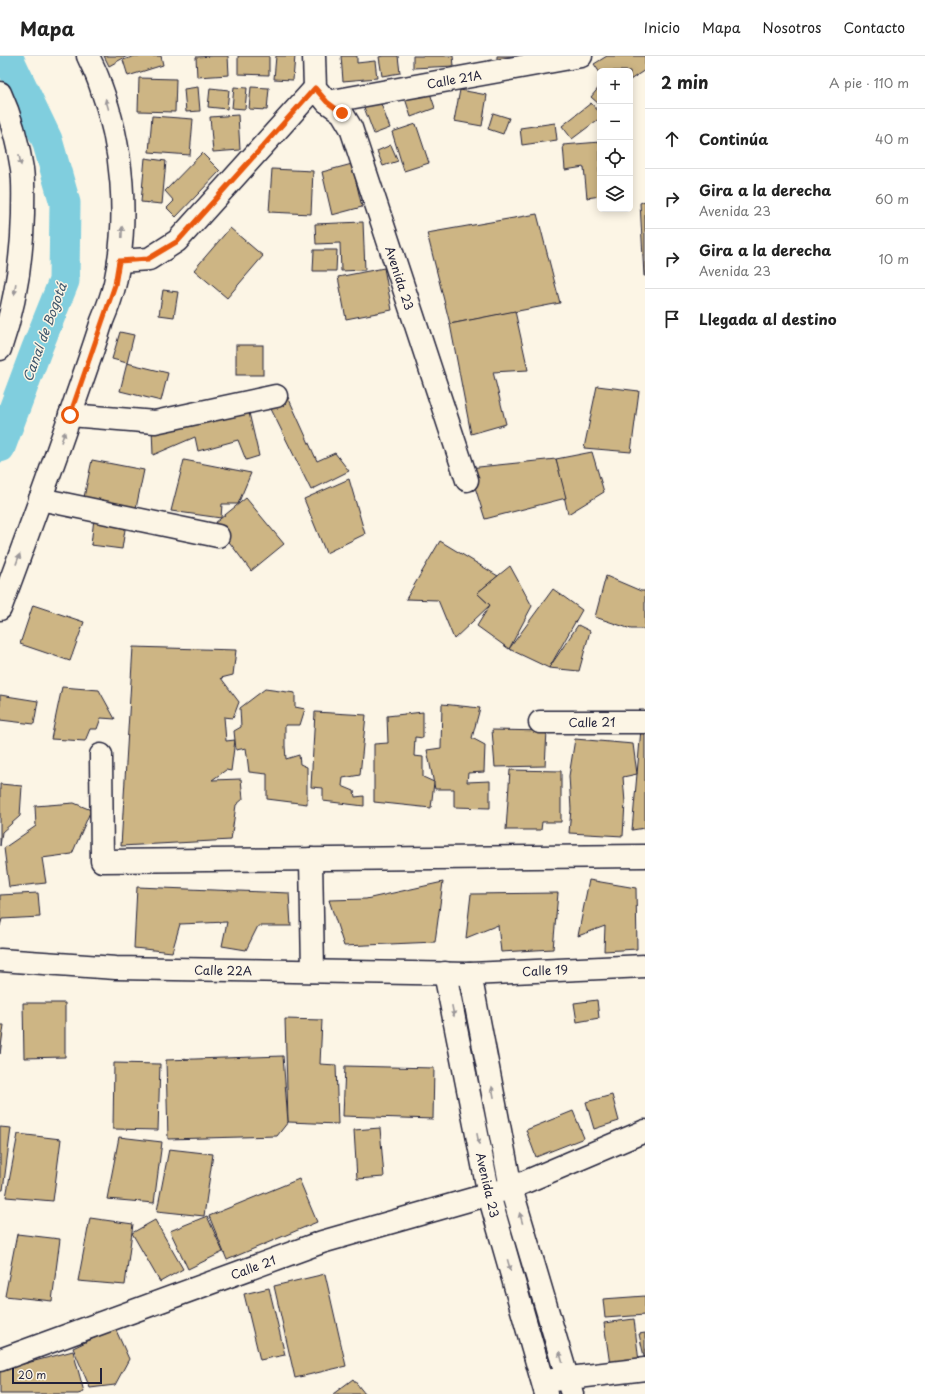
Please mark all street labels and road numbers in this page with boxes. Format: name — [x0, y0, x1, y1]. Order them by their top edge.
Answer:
street label: Calle 21A — [425, 65, 483, 93]
street label: Avenida 23 — [381, 244, 419, 312]
street label: Calle 21 — [569, 713, 615, 731]
street label: Calle 22A — [194, 960, 252, 980]
street label: Calle 19 — [522, 960, 568, 980]
street label: Avenida 23 — [472, 1151, 504, 1219]
street label: Calle 21 — [228, 1251, 278, 1283]

